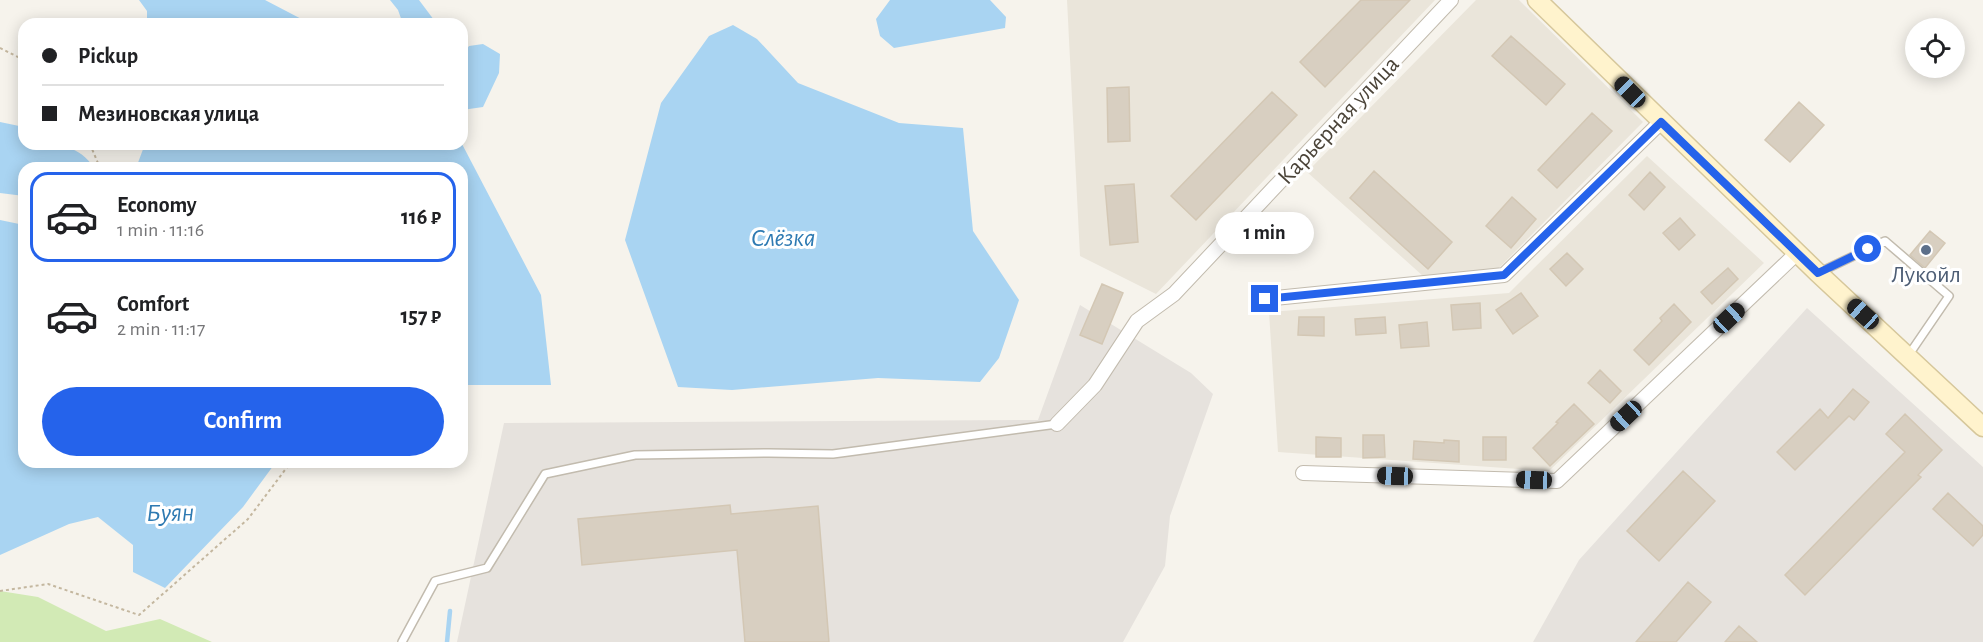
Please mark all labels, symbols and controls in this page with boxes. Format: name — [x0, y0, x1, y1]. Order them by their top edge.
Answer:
map controls — [1905, 18, 1965, 78]
button: locate — [1905, 18, 1965, 78]
text: Pickup — [78, 45, 138, 67]
street label: Карьерная улица — [1273, 52, 1404, 189]
car — [1611, 73, 1649, 111]
text: Мезиновская улица — [78, 103, 259, 125]
icon: car — [45, 190, 99, 244]
text: Economy — [117, 194, 197, 216]
text: 116 ₽ — [401, 206, 441, 228]
callout: 1 min — [1216, 212, 1314, 254]
text: 1 min · 11:16 — [117, 220, 204, 240]
text: 1 min — [1243, 223, 1286, 243]
water label: Слёзка — [751, 225, 815, 251]
route start — [1854, 235, 1881, 262]
marker: Лукойл — [1919, 243, 1933, 257]
place label: Лукойл — [1891, 263, 1961, 287]
route end — [1251, 285, 1278, 312]
icon: car — [45, 289, 99, 343]
text: Comfort — [117, 293, 189, 315]
car — [1844, 295, 1882, 333]
car — [1710, 299, 1748, 337]
text: 157 ₽ — [400, 305, 441, 327]
text: 2 min · 11:17 — [117, 319, 205, 339]
button: Confirm — [42, 387, 444, 456]
car — [1607, 397, 1645, 435]
car — [1377, 466, 1413, 486]
car — [1516, 470, 1552, 490]
water label: Буян — [146, 500, 194, 526]

